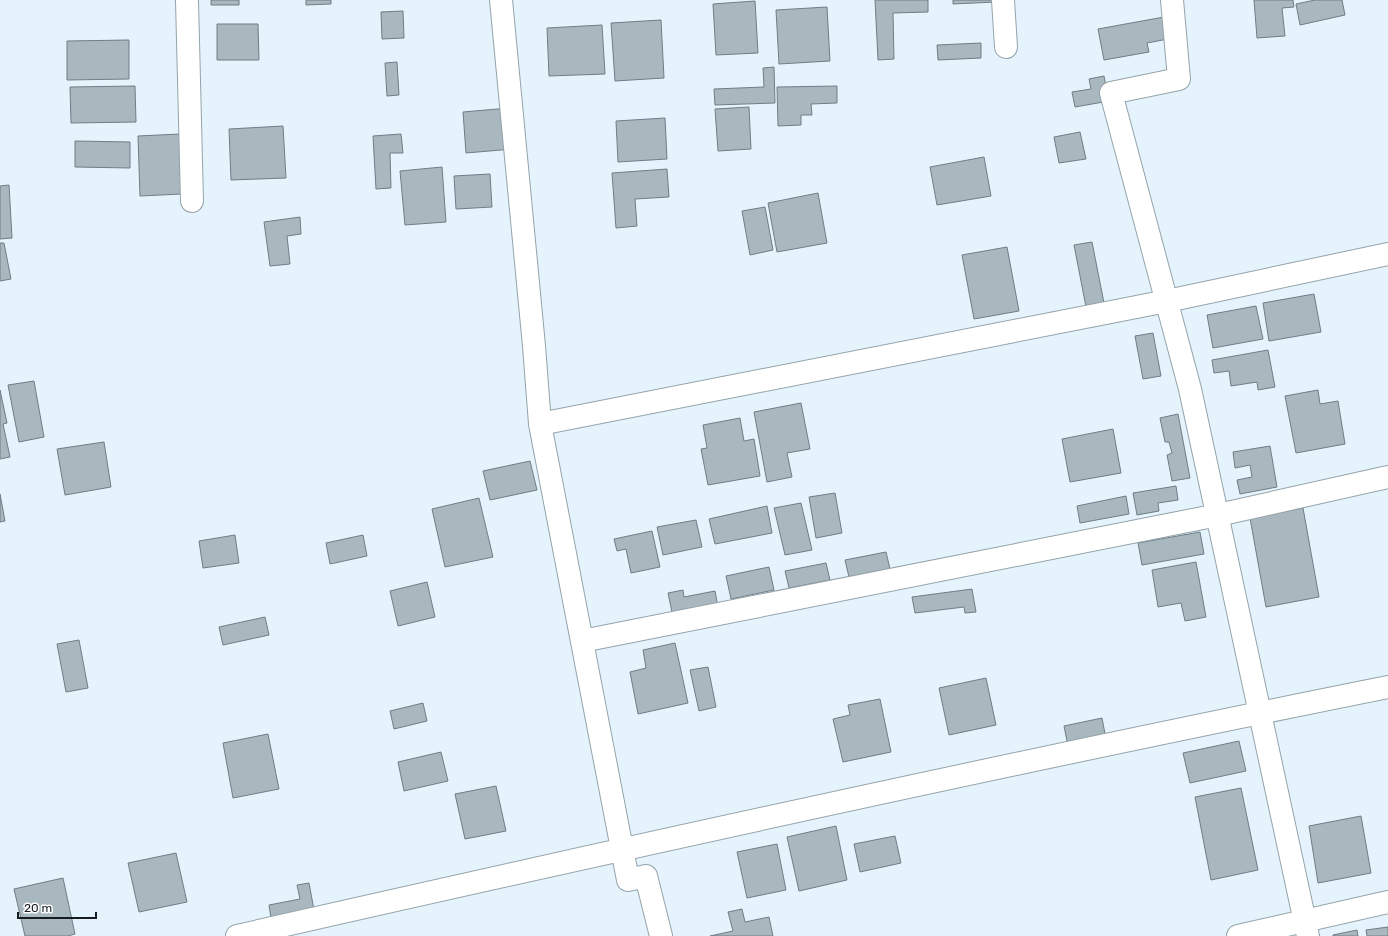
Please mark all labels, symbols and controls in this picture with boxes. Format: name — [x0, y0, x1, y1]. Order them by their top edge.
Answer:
scale bar — [18, 894, 96, 920]
text: 20 m — [24, 901, 52, 915]

